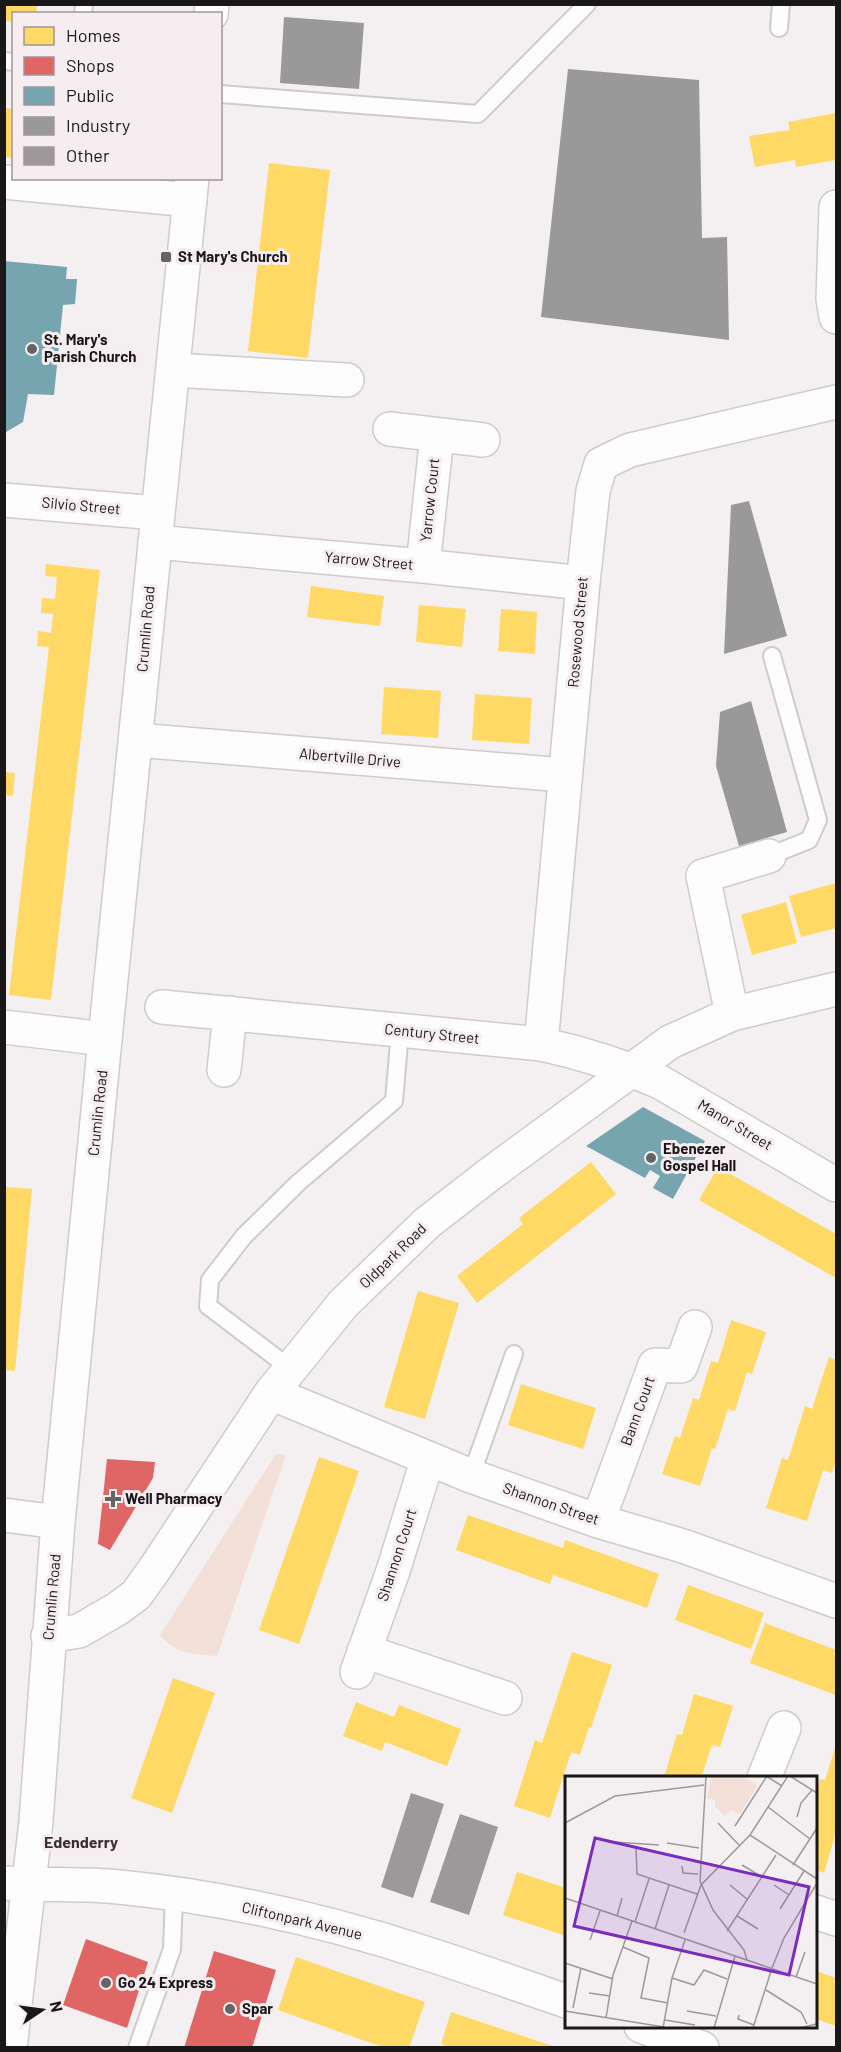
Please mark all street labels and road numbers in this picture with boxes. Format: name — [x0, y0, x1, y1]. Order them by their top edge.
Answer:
street label: Yarrow Court — [416, 457, 442, 543]
street label: Silvio Street — [41, 493, 121, 517]
street label: Yarrow Street — [324, 547, 414, 573]
street label: Rosewood Street — [563, 576, 591, 688]
street label: Crumlin Road — [132, 585, 158, 673]
street label: Albertville Drive — [298, 744, 402, 770]
street label: Century Street — [384, 1019, 480, 1047]
street label: Crumlin Road — [84, 1069, 110, 1157]
street label: Manor Street — [695, 1095, 776, 1153]
street label: Oldpark Road — [355, 1219, 430, 1292]
street label: Bann Court — [616, 1373, 658, 1448]
street label: Shannon Street — [501, 1478, 602, 1528]
street label: Shannon Court — [373, 1506, 419, 1603]
street label: Crumlin Road — [38, 1553, 64, 1641]
street label: Cliftonpark Avenue — [240, 1897, 364, 1943]

